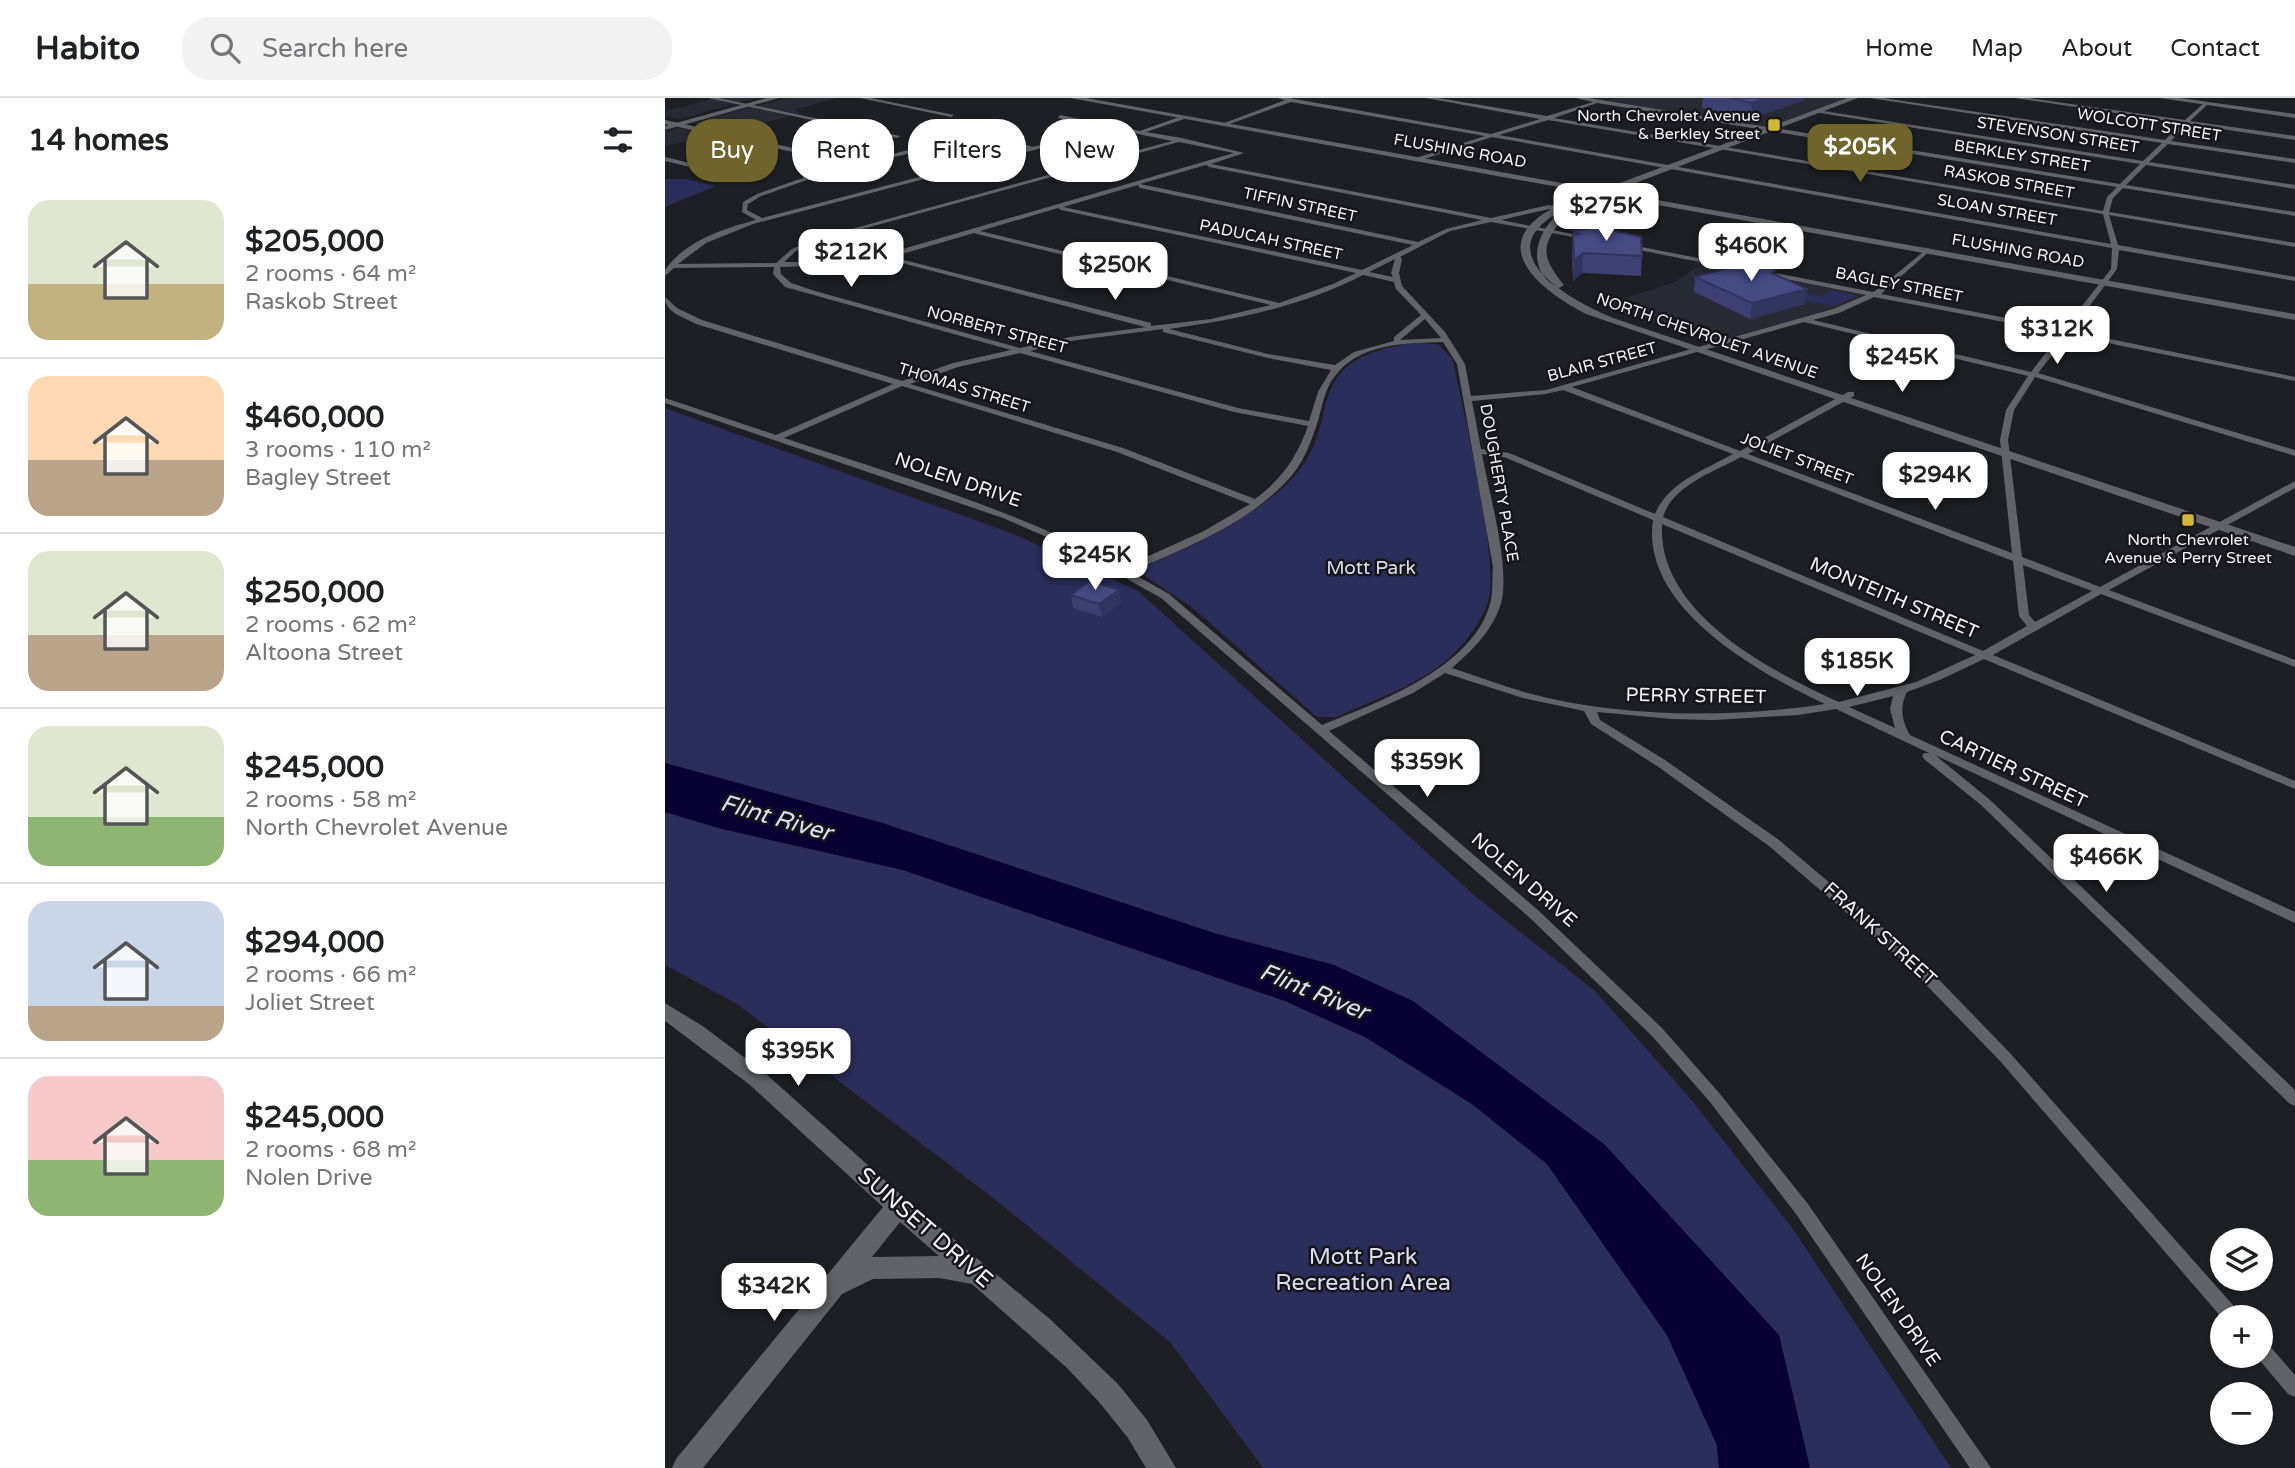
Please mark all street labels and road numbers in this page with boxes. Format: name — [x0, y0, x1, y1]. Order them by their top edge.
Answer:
street label: WOLCOTT STREET — [2075, 104, 2223, 146]
street label: STEVENSON STREET — [1976, 112, 2141, 158]
street label: FLUSHING ROAD — [1392, 129, 1528, 173]
street label: BERKLEY STREET — [1952, 135, 2092, 177]
street label: RASKOB STREET — [1942, 161, 2076, 203]
street label: TIFFIN STREET — [1241, 183, 1359, 227]
street label: SLOAN STREET — [1936, 190, 2059, 230]
street label: PADUCAH STREET — [1198, 215, 1345, 265]
street label: FLUSHING ROAD — [1950, 229, 2086, 273]
street label: BAGLEY STREET — [1834, 263, 1965, 307]
street label: NORTH CHEVROLET AVENUE — [1594, 289, 1820, 383]
street label: NORBERT STREET — [925, 302, 1070, 358]
street label: BLAIR STREET — [1545, 338, 1659, 386]
street label: THOMAS STREET — [896, 358, 1033, 418]
street label: DOUGHERTY PLACE — [1475, 402, 1523, 564]
street label: JOLIET STREET — [1738, 428, 1856, 490]
street label: NOLEN DRIVE — [892, 448, 1024, 512]
street label: MONTEITH STREET — [1806, 553, 1982, 644]
street label: PERRY STREET — [1625, 684, 1767, 708]
street label: CARTIER STREET — [1936, 725, 2091, 813]
street label: NOLEN DRIVE — [1467, 828, 1581, 932]
street label: FRANK STREET — [1819, 878, 1941, 991]
street label: SUNSET DRIVE — [852, 1162, 998, 1294]
street label: NOLEN DRIVE — [1851, 1249, 1945, 1371]

